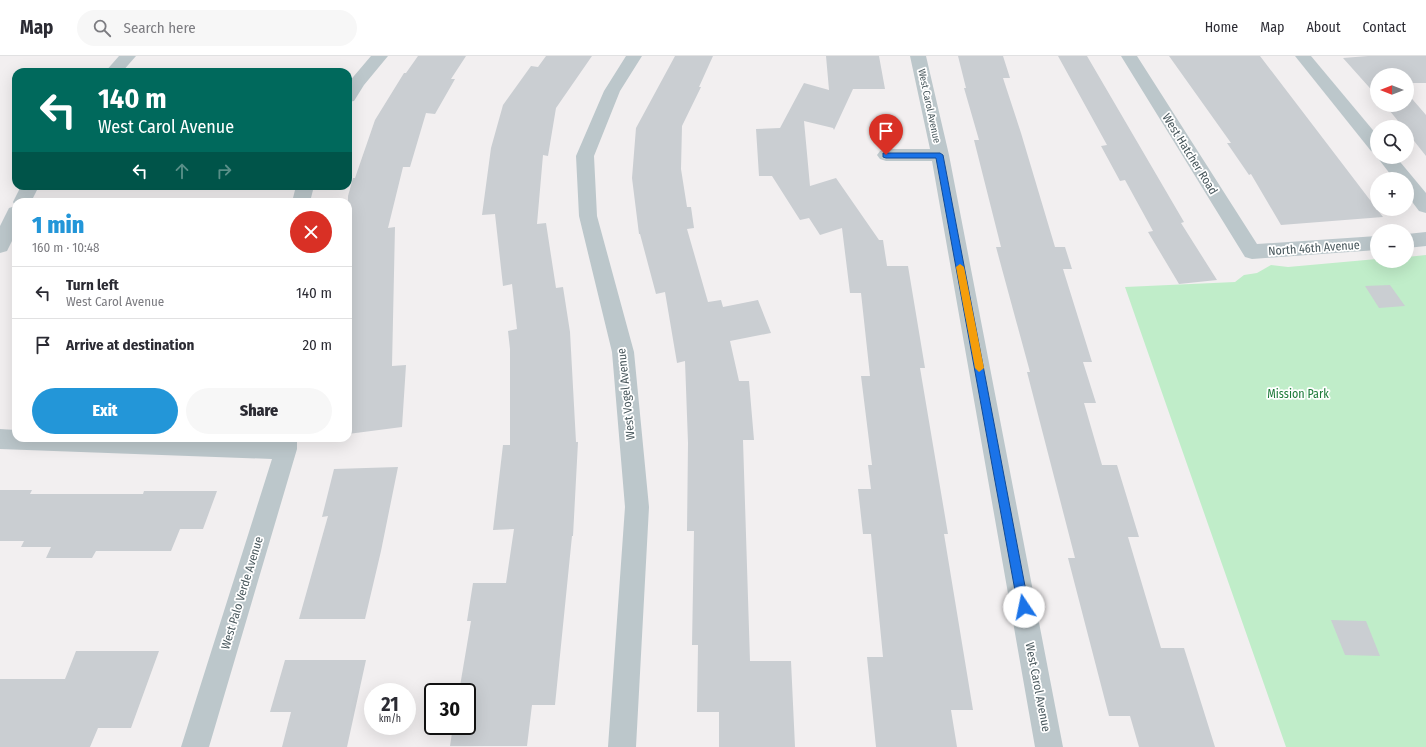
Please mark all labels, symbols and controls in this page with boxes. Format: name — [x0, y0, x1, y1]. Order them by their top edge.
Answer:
search box — [77, 10, 357, 46]
text: Map — [20, 16, 53, 39]
icon: search — [91, 17, 113, 39]
text: Search here — [123, 19, 196, 37]
text: Home — [1205, 19, 1238, 36]
text: Map — [1260, 19, 1284, 36]
text: About — [1306, 19, 1341, 36]
text: Contact — [1363, 19, 1406, 36]
street label: West Carol Avenue — [915, 68, 943, 144]
north arrow — [1370, 68, 1414, 112]
map controls — [1370, 68, 1414, 268]
text: 140 m — [98, 82, 167, 115]
icon: left — [32, 84, 84, 136]
street label: West Hatcher Road — [1159, 111, 1221, 197]
pin — [869, 114, 903, 155]
text: West Carol Avenue — [98, 116, 234, 138]
icon: arrive — [875, 120, 897, 142]
button: search — [1370, 120, 1414, 164]
icon: left — [129, 160, 151, 182]
icon: ahead — [171, 160, 193, 182]
icon: right — [213, 160, 235, 182]
button: + — [1370, 172, 1414, 216]
text: 1 min — [32, 211, 84, 239]
button: close — [290, 211, 332, 253]
button: − — [1370, 224, 1414, 268]
street label: North 46th Avenue — [1268, 238, 1360, 258]
text: 160 m · 10:48 — [32, 240, 100, 255]
text: Turn left — [66, 276, 119, 294]
icon: left — [32, 282, 54, 304]
text: 140 m — [296, 284, 332, 302]
text: West Carol Avenue — [66, 294, 164, 309]
icon: arrive — [32, 334, 54, 356]
text: Arrive at destination — [66, 336, 194, 354]
text: 20 m — [303, 336, 332, 354]
street label: West Vogel Avenue — [614, 347, 638, 441]
park label: Mission Park — [1267, 387, 1329, 401]
button: Exit — [32, 388, 178, 434]
button: Share — [186, 388, 332, 434]
street label: West Palo Verde Avenue — [218, 535, 266, 651]
position arrow — [1003, 586, 1045, 628]
street label: West Carol Avenue — [1022, 641, 1054, 733]
speed limit sign: 30 — [424, 683, 476, 735]
text: 21 — [381, 692, 399, 716]
text: km/h — [379, 713, 401, 725]

